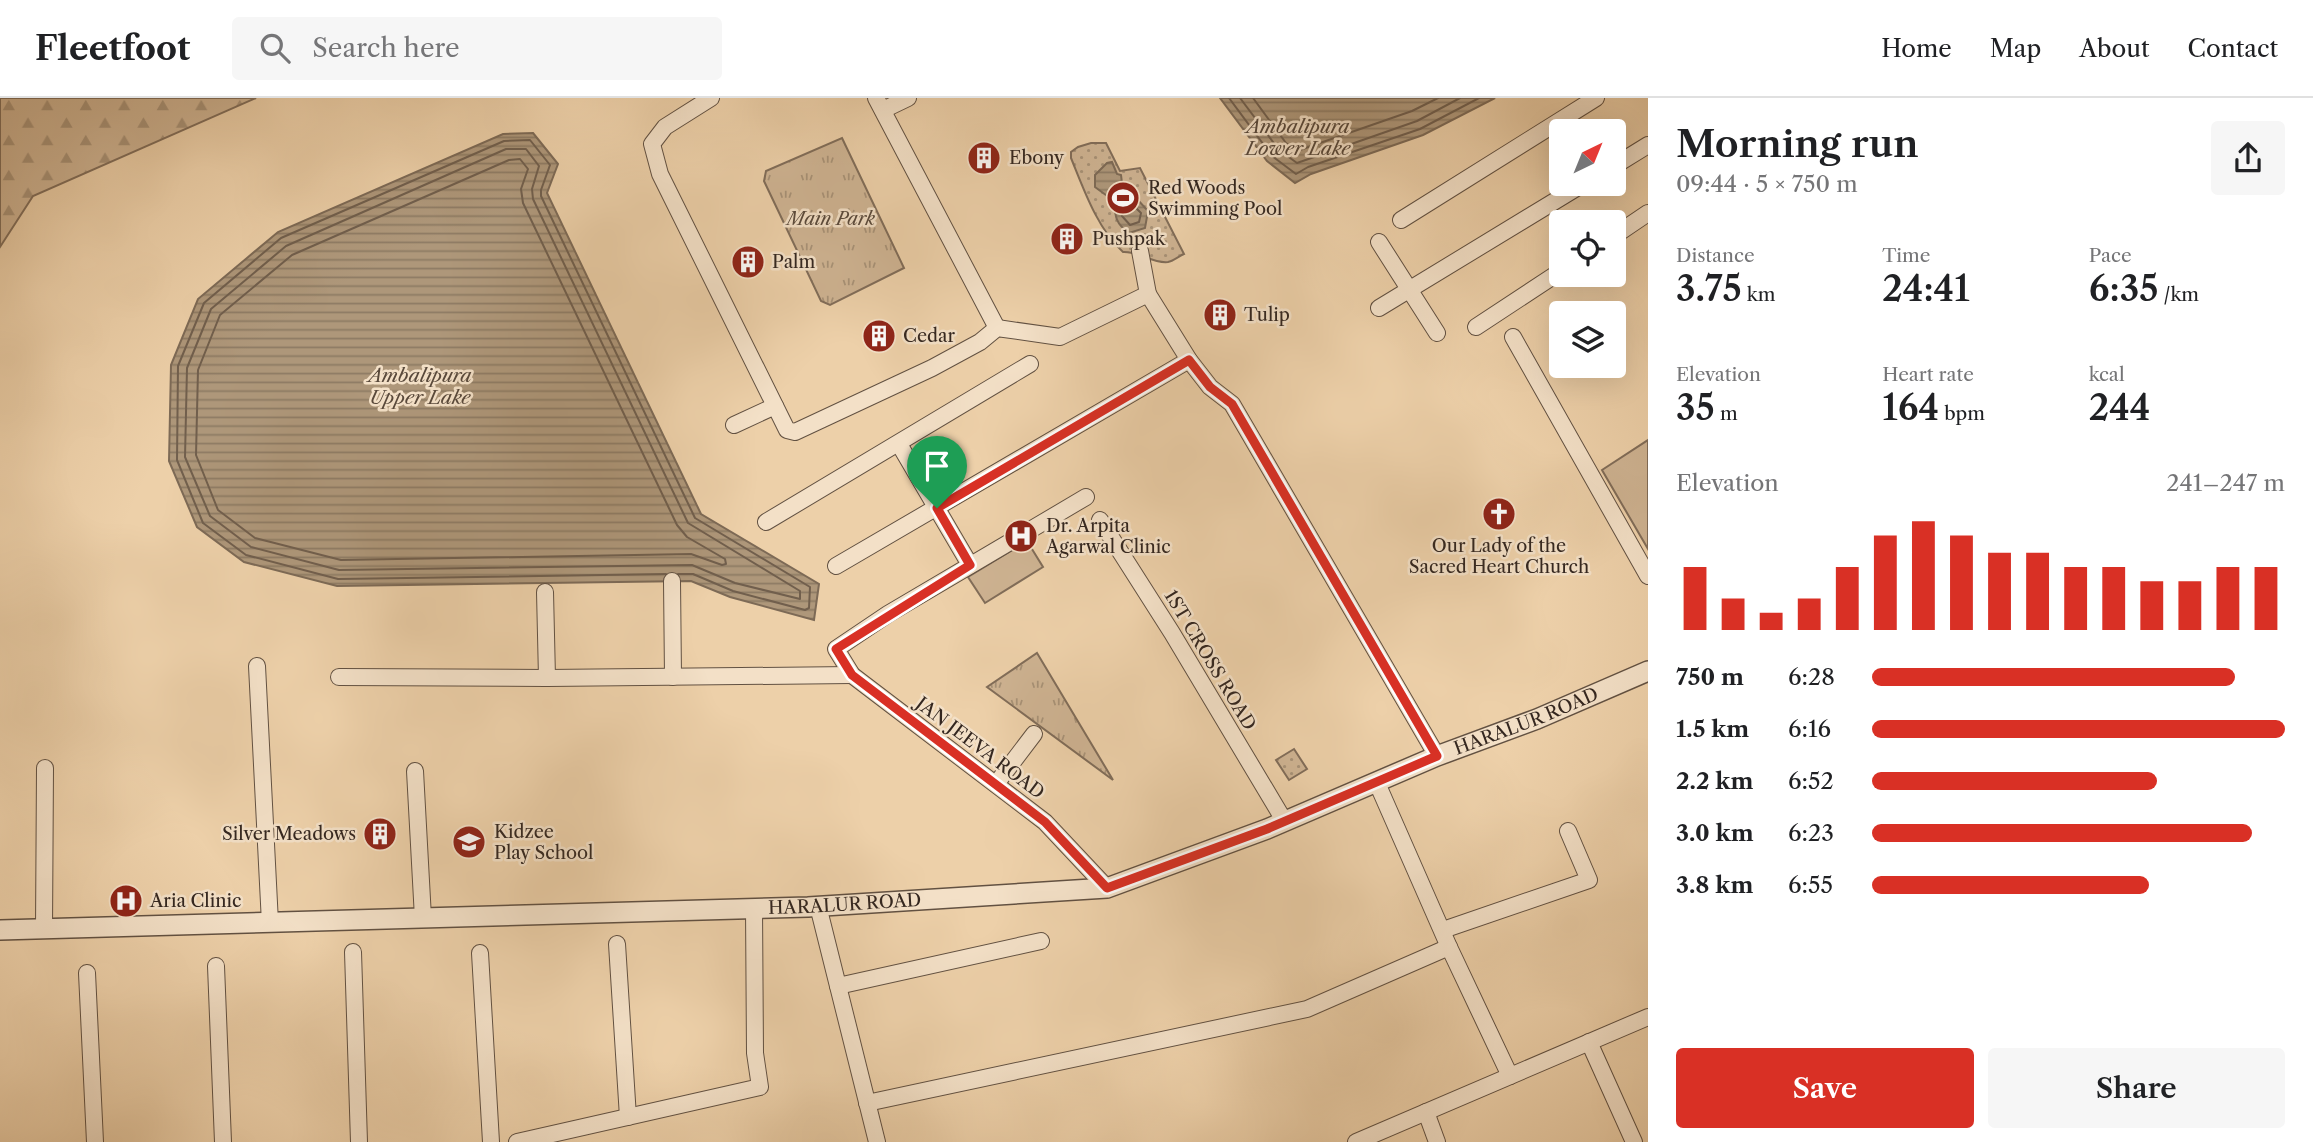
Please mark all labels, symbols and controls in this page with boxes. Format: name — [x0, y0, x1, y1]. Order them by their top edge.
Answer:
search box — [232, 17, 722, 80]
text: Fleetfoot — [35, 28, 190, 69]
icon: search — [256, 29, 294, 67]
text: Search here — [312, 32, 460, 64]
text: Home — [1881, 34, 1952, 63]
text: Map — [1990, 34, 2041, 63]
text: About — [2079, 34, 2150, 63]
text: Contact — [2188, 34, 2278, 63]
water label: Ambalipura Lower Lake — [1243, 115, 1351, 160]
north arrow — [1549, 119, 1626, 196]
map controls — [1549, 119, 1626, 378]
text: Morning run — [1676, 120, 1919, 167]
button: share — [2211, 121, 2285, 195]
building icon: Ebony — [965, 139, 1003, 177]
place label: Ebony — [1009, 147, 1065, 169]
text: 09:44 · 5 × 750 m — [1676, 170, 1858, 198]
place label: Red Woods Swimming Pool — [1148, 177, 1282, 220]
sports icon: Red Woods Swimming Pool — [1104, 179, 1142, 217]
park label: Main Park — [785, 208, 876, 230]
button: locate — [1549, 210, 1626, 287]
building icon: Pushpak — [1048, 220, 1086, 258]
place label: Pushpak — [1092, 228, 1167, 250]
building icon: Palm — [729, 243, 767, 281]
text: Distance — [1676, 244, 1755, 267]
text: Time — [1882, 244, 1930, 267]
text: Pace — [2089, 244, 2132, 267]
place label: Palm — [772, 251, 815, 273]
text: 3.75 — [1676, 267, 1742, 310]
text: 24:41 — [1882, 267, 1970, 310]
text: 6:35 — [2089, 267, 2158, 310]
text: km — [1742, 283, 1775, 306]
text: /km — [2158, 283, 2199, 306]
building icon: Tulip — [1201, 296, 1239, 334]
button: layers — [1549, 301, 1626, 378]
place label: Tulip — [1244, 304, 1290, 326]
building icon: Cedar — [860, 317, 898, 355]
place label: Cedar — [903, 325, 955, 347]
text: Elevation — [1676, 363, 1761, 386]
text: Heart rate — [1882, 363, 1974, 386]
text: kcal — [2089, 363, 2125, 386]
water label: Ambalipura Upper Lake — [365, 364, 472, 409]
text: 35 — [1676, 386, 1715, 429]
text: 164 — [1882, 386, 1939, 429]
text: 244 — [2089, 386, 2150, 429]
text: m — [1715, 402, 1738, 425]
text: bpm — [1939, 402, 1985, 425]
pin — [907, 436, 967, 508]
icon: arrive — [918, 447, 956, 485]
text: Elevation — [1676, 469, 1779, 497]
text: 241–247 m — [2166, 469, 2285, 497]
church icon: Our Lady of the Sacred Heart Church — [1480, 495, 1518, 533]
place label: Dr. Arpita Agarwal Clinic — [1045, 515, 1171, 558]
hospital icon: Dr. Arpita Agarwal Clinic — [1002, 517, 1040, 555]
place label: Our Lady of the Sacred Heart Church — [1409, 535, 1589, 578]
street label: 1ST CROSS ROAD — [1159, 586, 1261, 734]
text: 750 m — [1676, 663, 1744, 691]
text: 6:28 — [1788, 663, 1835, 691]
street label: HARALUR ROAD — [1451, 683, 1602, 760]
street label: JAN JEEVA ROAD — [909, 691, 1049, 803]
text: 1.5 km — [1676, 715, 1749, 743]
text: 6:16 — [1788, 715, 1831, 743]
text: 2.2 km — [1676, 767, 1753, 795]
text: 6:52 — [1788, 767, 1834, 795]
building icon: Silver Meadows — [361, 815, 399, 853]
text: 3.0 km — [1676, 819, 1754, 847]
text: 6:23 — [1788, 819, 1834, 847]
place label: Kidzee Play School — [494, 821, 593, 864]
place label: Silver Meadows — [222, 823, 356, 845]
school or university icon: Kidzee Play School — [450, 823, 488, 861]
text: 3.8 km — [1676, 871, 1753, 899]
text: 6:55 — [1788, 871, 1833, 899]
hospital icon: Aria Clinic — [107, 882, 145, 920]
street label: HARALUR ROAD — [768, 889, 922, 919]
place label: Aria Clinic — [149, 890, 241, 912]
button: Save — [1676, 1048, 1974, 1128]
button: Share — [1988, 1048, 2285, 1128]

